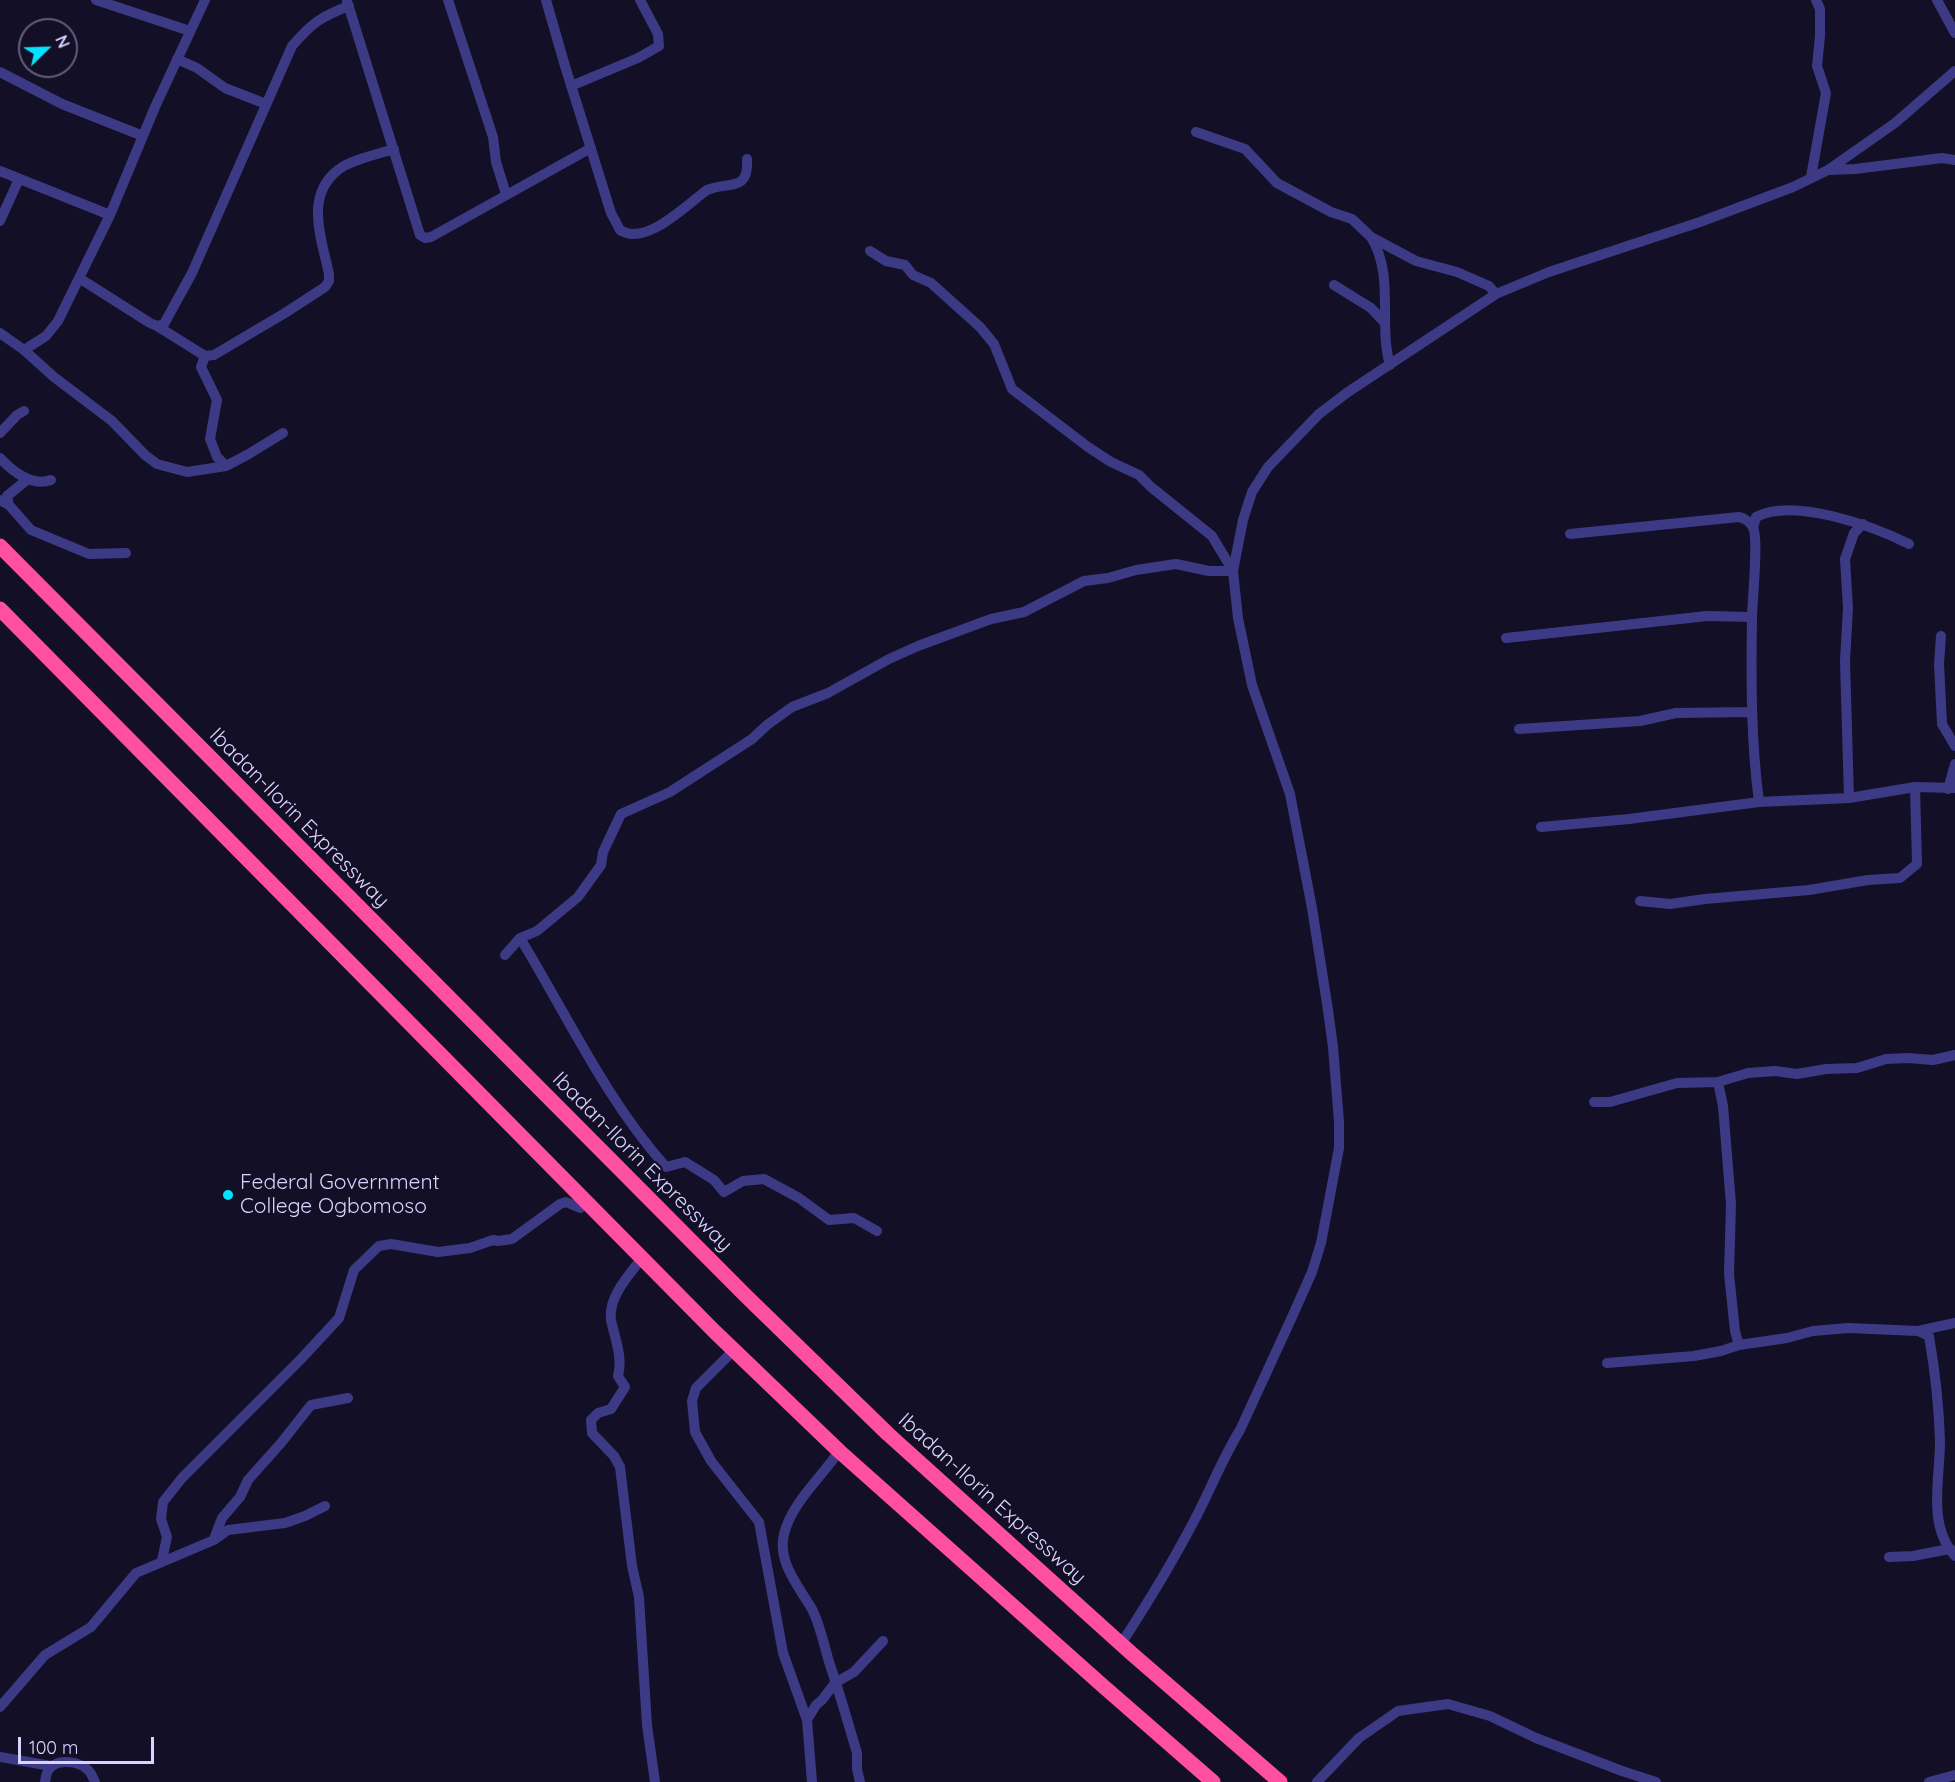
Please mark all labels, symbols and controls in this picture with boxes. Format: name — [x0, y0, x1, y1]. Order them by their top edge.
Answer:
north arrow — [18, 18, 78, 78]
text: N — [51, 32, 74, 51]
street label: Ibadan-Ilorin Expressway — [204, 723, 394, 913]
street label: Ibadan-Ilorin Expressway — [547, 1067, 737, 1257]
place label: Federal Government College Ogbomoso — [240, 1170, 440, 1220]
marker: Federal Government College Ogbomoso — [221, 1188, 235, 1202]
street label: Ibadan-Ilorin Expressway — [893, 1408, 1091, 1590]
scale bar — [21, 1725, 158, 1763]
text: 100 m — [29, 1736, 78, 1759]

